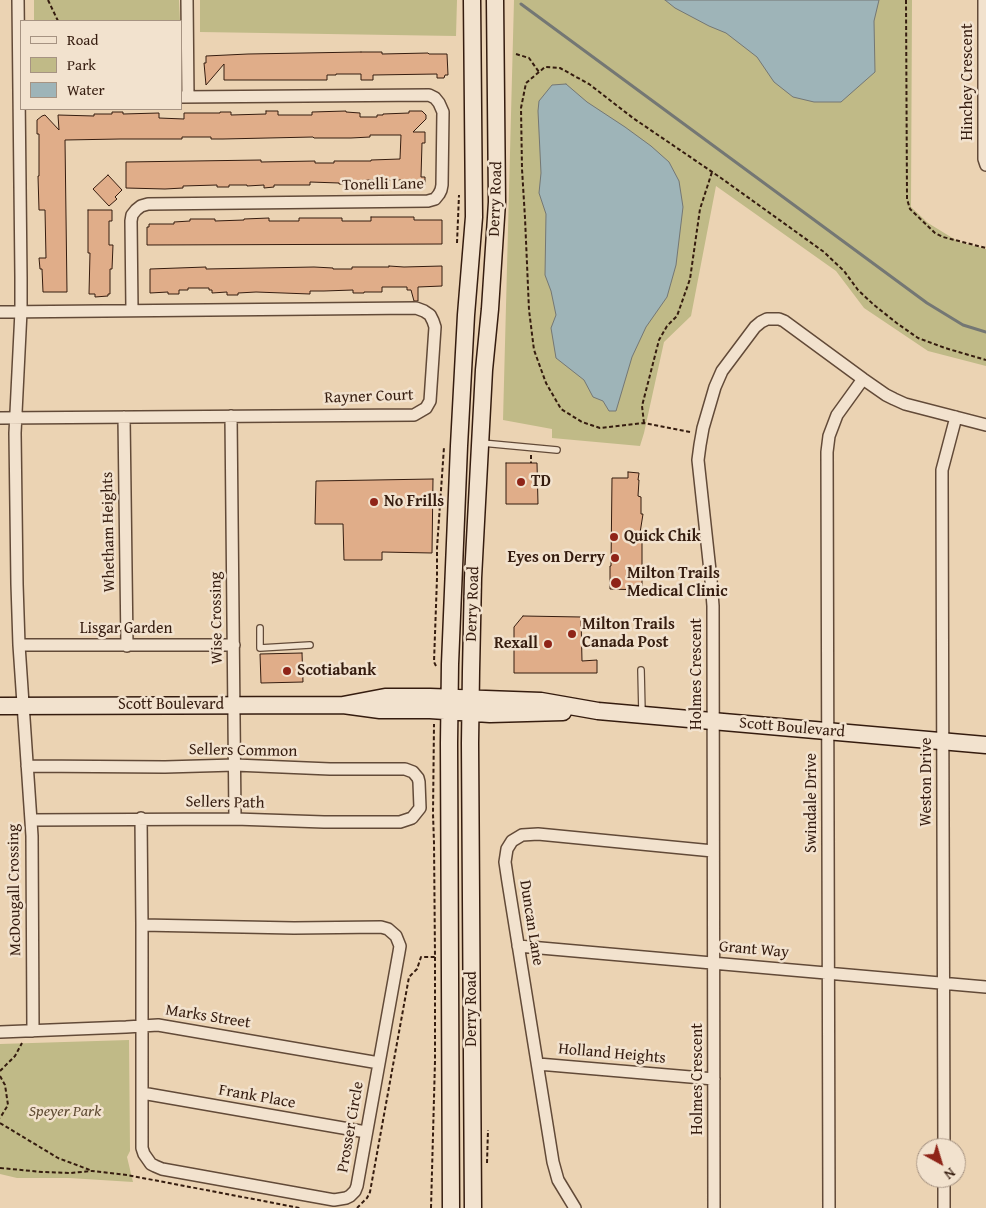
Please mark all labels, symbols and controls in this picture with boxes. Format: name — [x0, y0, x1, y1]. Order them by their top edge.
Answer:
legend — [20, 20, 182, 110]
street label: Hinchey Crescent — [958, 23, 978, 141]
text: Road — [67, 29, 98, 50]
text: Park — [67, 54, 96, 75]
text: Water — [67, 79, 105, 100]
street label: Derry Road — [485, 161, 507, 237]
street label: Tonelli Lane — [342, 175, 424, 195]
street label: Rayner Court — [324, 386, 414, 408]
street label: Whetham Heights — [98, 472, 120, 592]
place label: TD — [531, 472, 551, 492]
marker: TD — [515, 476, 527, 488]
place label: No Frills — [384, 492, 444, 512]
marker: No Frills — [368, 496, 380, 508]
place label: Quick Chik — [624, 527, 701, 547]
marker: Quick Chik — [608, 531, 620, 543]
place label: Eyes on Derry — [508, 548, 605, 568]
marker: Eyes on Derry — [609, 552, 621, 564]
place label: Milton Trails Medical Clinic — [627, 564, 728, 602]
street label: Derry Road — [462, 566, 484, 642]
street label: Wise Crossing — [207, 571, 227, 665]
marker: Milton Trails Medical Clinic — [609, 576, 623, 590]
place label: Milton Trails Canada Post — [582, 615, 675, 653]
street label: Holmes Crescent — [687, 618, 707, 730]
street label: Lisgar Garden — [80, 619, 172, 639]
marker: Milton Trails Canada Post — [566, 628, 578, 640]
place label: Rexall — [494, 634, 538, 654]
marker: Rexall — [542, 638, 554, 650]
place label: Scotiabank — [297, 661, 376, 681]
marker: Scotiabank — [281, 665, 293, 677]
street label: Scott Boulevard — [118, 695, 224, 715]
street label: Scott Boulevard — [738, 714, 846, 742]
street label: Weston Drive — [917, 737, 937, 827]
street label: Sellers Common — [189, 740, 297, 762]
street label: Swindale Drive — [802, 753, 822, 853]
street label: Sellers Path — [185, 793, 265, 813]
street label: McDougall Crossing — [4, 824, 26, 956]
street label: Duncan Lane — [515, 879, 547, 967]
street label: Grant Way — [718, 937, 790, 963]
street label: Derry Road — [462, 971, 482, 1047]
street label: Marks Street — [164, 1001, 252, 1033]
street label: Holmes Crescent — [688, 1023, 708, 1135]
street label: Holland Heights — [557, 1040, 667, 1068]
street label: Prosser Circle — [334, 1080, 368, 1174]
street label: Frank Place — [217, 1081, 297, 1113]
park label: Speyer Park — [29, 1102, 101, 1122]
north arrow — [916, 1138, 966, 1188]
text: N — [940, 1163, 960, 1185]

